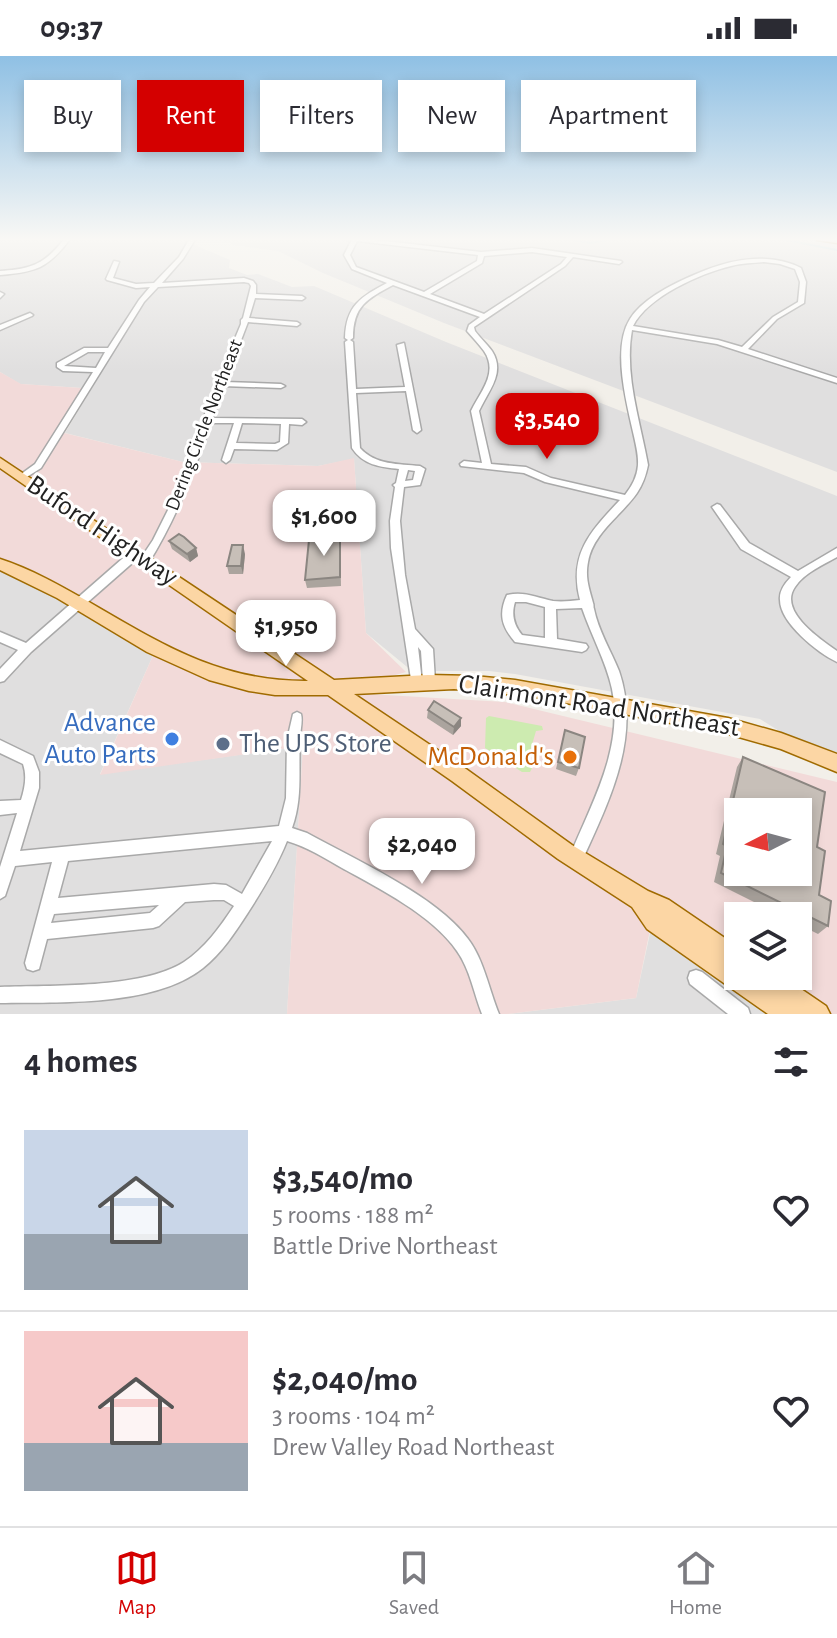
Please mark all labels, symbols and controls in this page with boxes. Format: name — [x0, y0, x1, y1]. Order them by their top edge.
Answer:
text: 09:37 — [40, 13, 103, 43]
chip: Buy — [24, 80, 121, 152]
chip: Rent — [137, 80, 244, 152]
chip: Filters — [260, 80, 382, 152]
chip: New — [398, 80, 505, 152]
chip: Apartment — [521, 80, 696, 152]
street label: Dering Circle Northeast — [162, 336, 246, 514]
pin: $3,540 — [482, 393, 612, 461]
text: $3,540 — [514, 406, 580, 432]
street label: Buford Highway — [22, 470, 182, 592]
pin: $1,600 — [259, 490, 389, 558]
text: $1,600 — [291, 503, 357, 529]
pin: $1,950 — [221, 600, 351, 668]
text: $1,950 — [254, 613, 318, 639]
street label: Clairmont Road Northeast — [456, 670, 742, 742]
place label: Advance Auto Parts — [44, 709, 156, 769]
marker: Advance Auto Parts — [163, 730, 181, 748]
place label: The UPS Store — [239, 730, 392, 758]
marker: The UPS Store — [214, 735, 232, 753]
place label: McDonald's — [427, 743, 554, 771]
marker: McDonald's — [561, 748, 579, 766]
north arrow — [724, 798, 812, 886]
map controls — [724, 798, 812, 990]
pin: $2,040 — [357, 818, 487, 886]
text: $2,040 — [387, 831, 457, 857]
button: layers — [724, 902, 812, 990]
icon: filters — [769, 1040, 813, 1084]
text: 4 homes — [24, 1045, 138, 1079]
icon: home — [88, 1162, 184, 1258]
text: $3,540/mo — [272, 1162, 413, 1196]
icon: heart — [769, 1188, 813, 1232]
text: 5 rooms · 188 m² — [272, 1202, 434, 1228]
text: Battle Drive Northeast — [272, 1233, 498, 1259]
icon: home — [88, 1363, 184, 1459]
text: $2,040/mo — [272, 1363, 418, 1397]
icon: heart — [769, 1389, 813, 1433]
text: 3 rooms · 104 m² — [272, 1403, 435, 1429]
text: Drew Valley Road Northeast — [272, 1434, 554, 1460]
tab: Map — [115, 1546, 159, 1620]
tab: Saved — [389, 1546, 439, 1620]
tab: Home — [669, 1546, 722, 1620]

